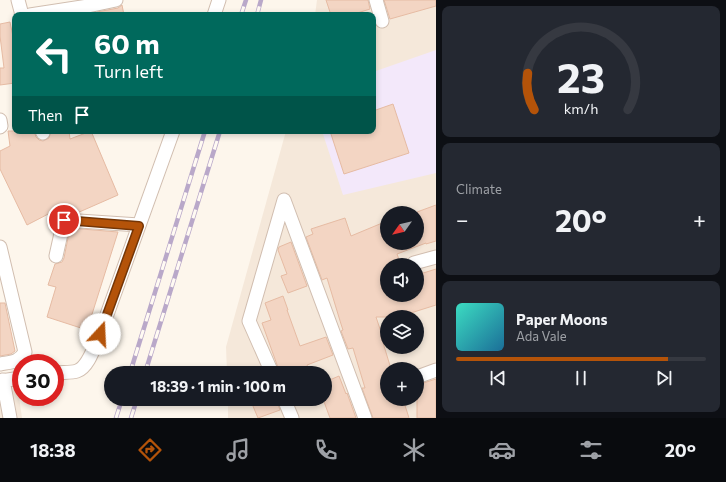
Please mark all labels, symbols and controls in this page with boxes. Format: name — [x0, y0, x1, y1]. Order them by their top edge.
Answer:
text: 60 m — [94, 26, 160, 60]
icon: left — [28, 28, 80, 80]
text: 23 — [557, 50, 605, 101]
text: Turn left — [94, 60, 163, 82]
text: km/h — [564, 98, 598, 116]
icon: arrive — [71, 104, 93, 126]
text: Then — [28, 106, 63, 124]
text: Climate — [456, 181, 502, 197]
text: 20° — [555, 201, 607, 238]
pin — [47, 203, 81, 237]
north arrow — [380, 206, 424, 250]
map controls — [380, 206, 424, 406]
text: − — [456, 206, 469, 233]
text: + — [693, 206, 706, 233]
icon: arrive — [53, 209, 75, 231]
button: sound — [380, 258, 424, 302]
button: layers — [380, 310, 424, 354]
text: Paper Moons — [516, 310, 607, 328]
position arrow — [79, 313, 121, 355]
text: Ada Vale — [516, 328, 567, 344]
speed limit sign: 30 — [12, 354, 64, 406]
button: + — [380, 362, 424, 406]
icon: previous — [487, 367, 509, 389]
icon: pause — [570, 367, 592, 389]
icon: next — [653, 367, 675, 389]
text: 18:39 · 1 min · 100 m — [150, 377, 286, 395]
icon: directions — [136, 436, 164, 464]
icon: music — [224, 436, 252, 464]
icon: phone — [312, 436, 340, 464]
icon: climate — [400, 436, 428, 464]
icon: car — [488, 436, 516, 464]
icon: filters — [577, 436, 605, 464]
text: 18:38 — [30, 439, 76, 461]
text: 20° — [665, 439, 696, 461]

